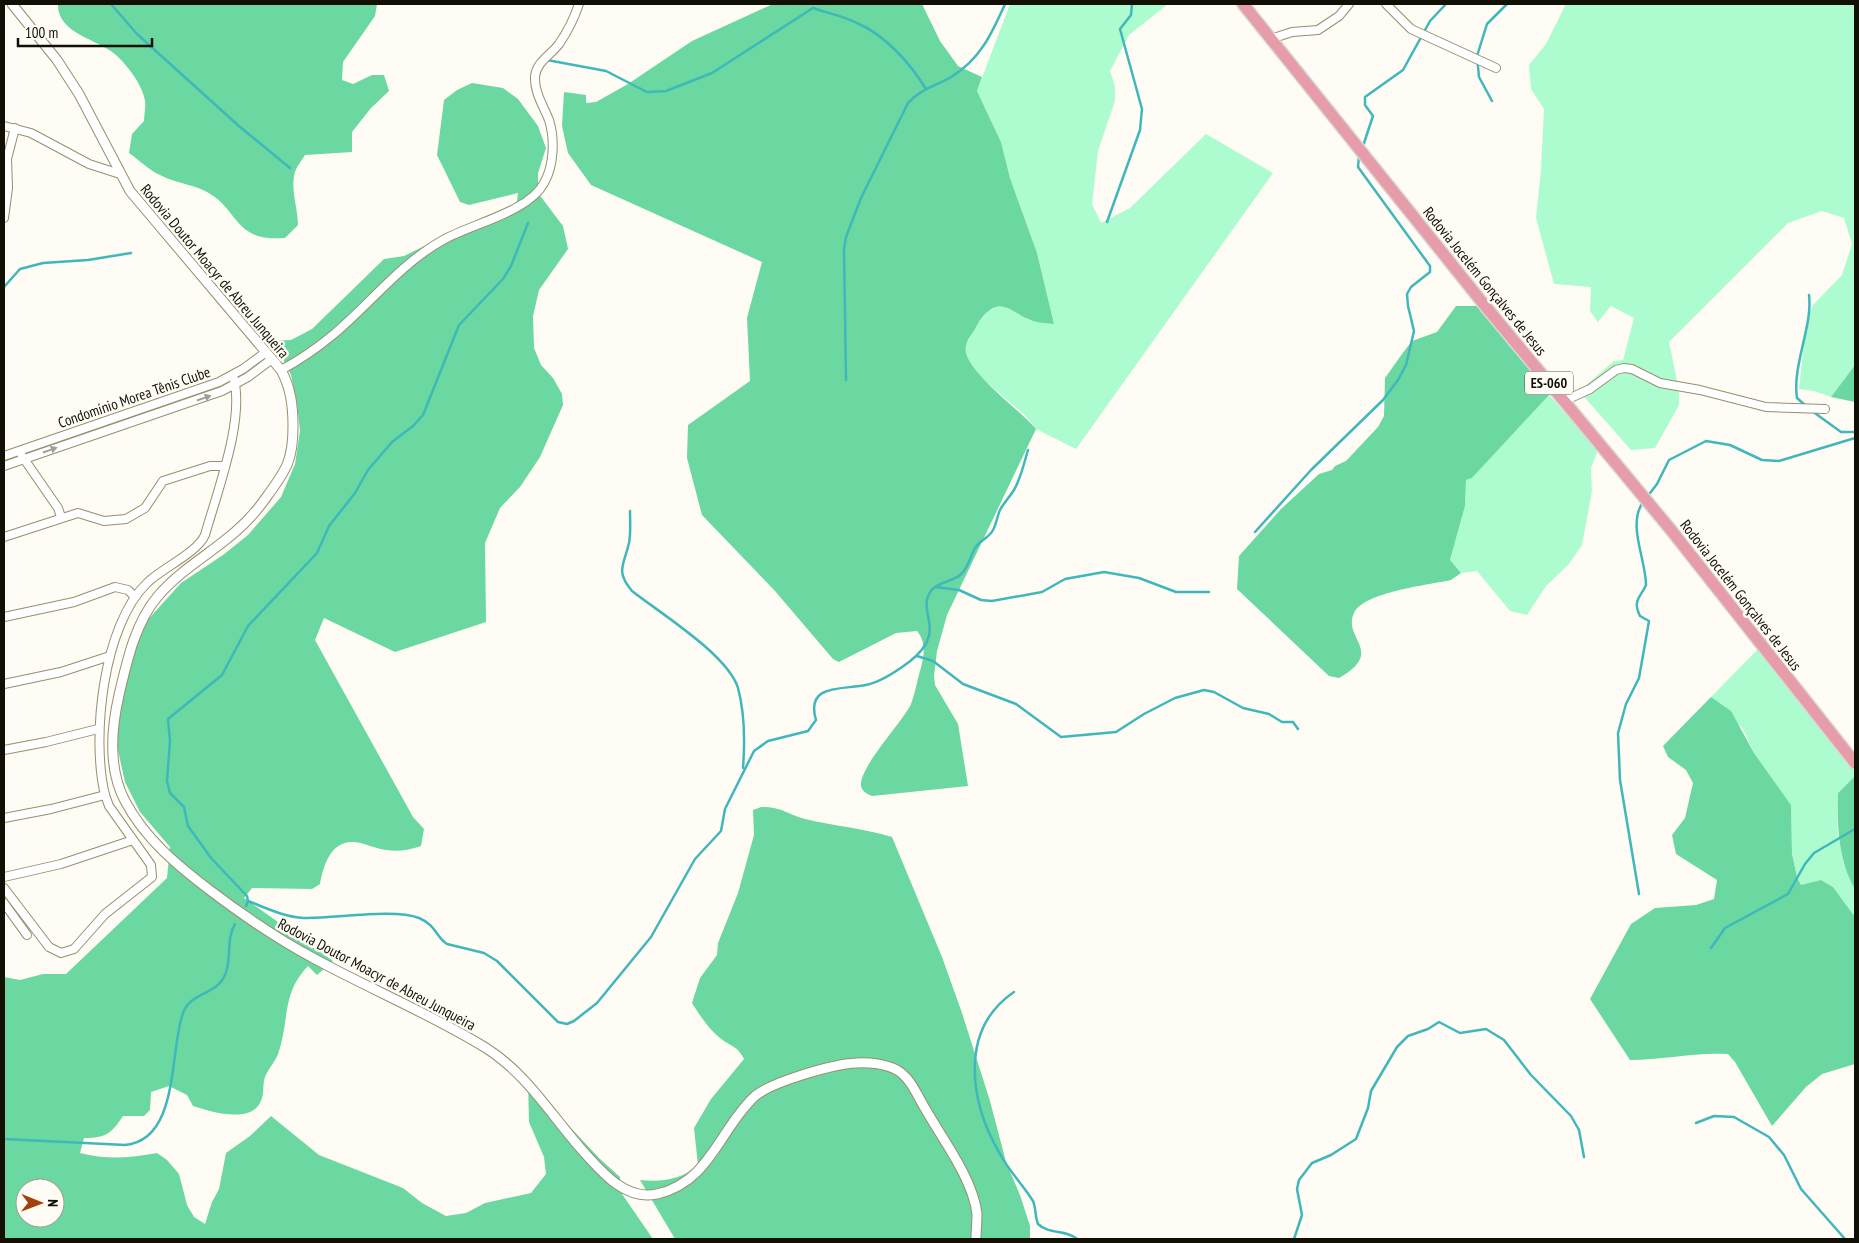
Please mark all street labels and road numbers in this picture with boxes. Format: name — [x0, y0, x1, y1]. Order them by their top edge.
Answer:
street label: Rodovia Doutor Moacyr de Abreu Junqueira — [137, 180, 293, 362]
street label: Rodovia Jocelém Gonçalves de Jesus — [1419, 203, 1551, 359]
street label: Condomínio Morea Tênis Clube — [55, 362, 213, 432]
road number: ES-060 — [1525, 372, 1573, 394]
street label: Rodovia Jocelém Gonçalves de Jesus — [1676, 516, 1806, 674]
street label: Rodovia Doutor Moacyr de Abreu Junqueira — [275, 914, 479, 1034]

